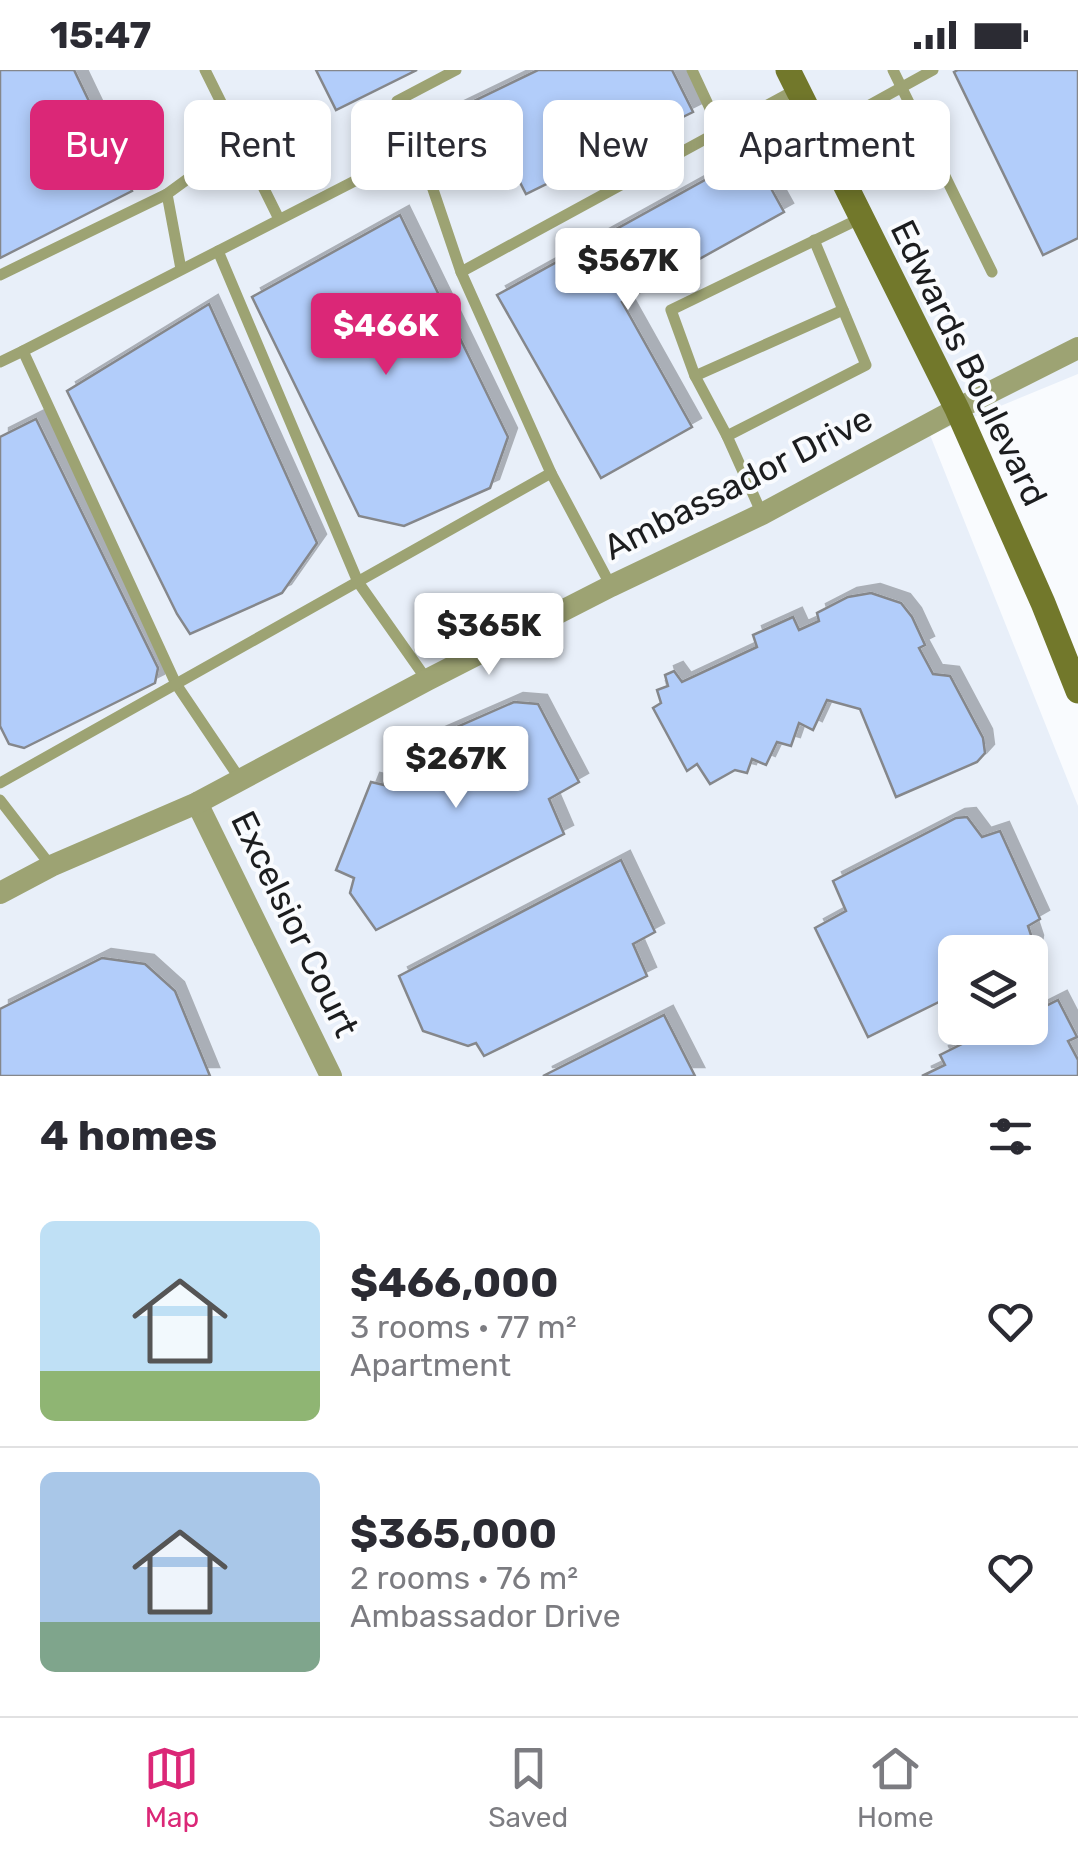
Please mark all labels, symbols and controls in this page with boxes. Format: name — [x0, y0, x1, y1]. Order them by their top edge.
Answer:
text: 15:47 — [50, 12, 151, 58]
chip: Buy — [30, 100, 164, 190]
chip: Rent — [184, 100, 331, 190]
chip: Filters — [351, 100, 523, 190]
chip: New — [543, 100, 684, 190]
chip: Apartment — [704, 100, 950, 190]
street label: Edwards Boulevard — [882, 213, 1056, 513]
pin: $567K — [558, 228, 698, 313]
text: $567K — [577, 241, 679, 279]
pin: $466K — [316, 293, 456, 378]
text: $466K — [333, 306, 439, 344]
street label: Ambassador Drive — [597, 397, 879, 569]
pin: $365K — [419, 593, 559, 678]
text: $365K — [436, 606, 542, 644]
pin: $267K — [386, 726, 526, 811]
text: $267K — [405, 739, 507, 777]
street label: Excelsior Court — [222, 804, 368, 1044]
map controls — [938, 935, 1048, 1045]
button: layers — [938, 935, 1048, 1045]
icon: filters — [983, 1109, 1038, 1164]
text: 4 homes — [40, 1111, 217, 1161]
text: $466,000 — [350, 1258, 558, 1308]
icon: home — [120, 1261, 240, 1381]
icon: heart — [983, 1294, 1038, 1349]
text: 3 rooms · 77 m² — [350, 1308, 577, 1346]
text: Apartment — [350, 1346, 511, 1384]
text: $365,000 — [350, 1509, 557, 1559]
icon: home — [120, 1512, 240, 1632]
icon: heart — [983, 1545, 1038, 1600]
text: 2 rooms · 76 m² — [350, 1559, 578, 1597]
text: Ambassador Drive — [350, 1597, 621, 1635]
tab: Map — [144, 1741, 199, 1834]
tab: Saved — [488, 1741, 568, 1834]
tab: Home — [857, 1741, 934, 1834]

